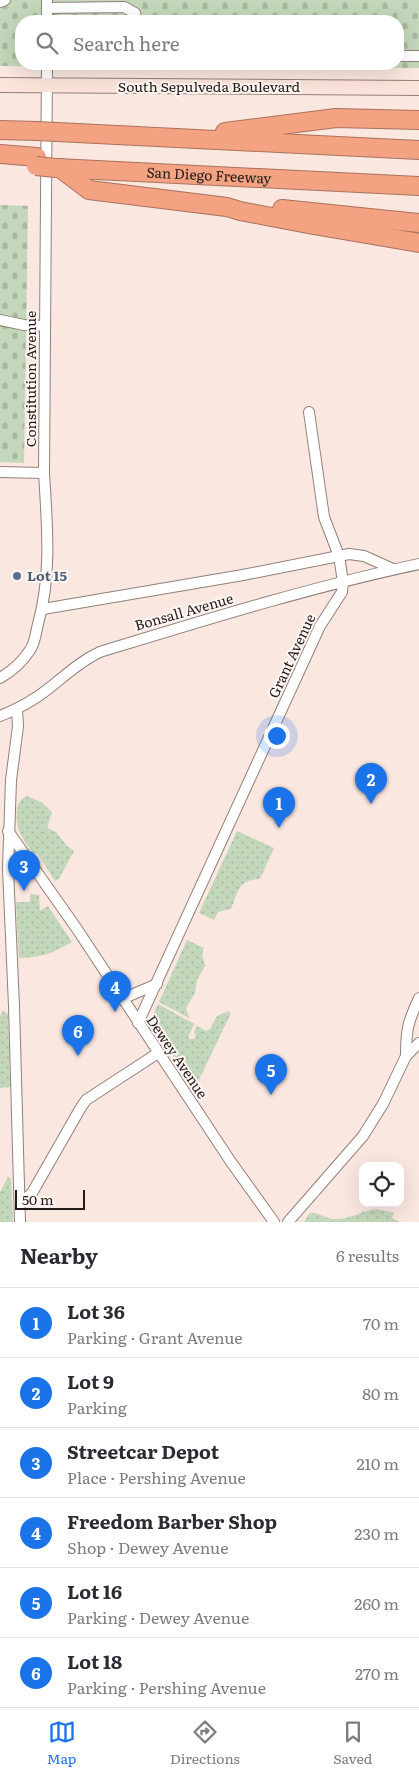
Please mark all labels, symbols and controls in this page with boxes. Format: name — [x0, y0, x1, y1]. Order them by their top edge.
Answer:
search box — [15, 15, 404, 70]
icon: search — [33, 29, 61, 57]
text: Search here — [73, 29, 180, 57]
street label: South Sepulveda Boulevard — [118, 76, 301, 96]
street label: San Diego Freeway — [146, 161, 273, 188]
street label: Constitution Avenue — [20, 311, 40, 447]
place label: Lot 15 — [27, 565, 67, 585]
marker: Lot 15 — [11, 570, 23, 582]
street label: Bonsall Avenue — [132, 587, 235, 635]
street label: Grant Avenue — [263, 610, 319, 701]
your location — [264, 723, 290, 749]
pin: 2 — [355, 763, 387, 804]
pin: 1 — [263, 787, 295, 828]
pin: 3 — [8, 850, 40, 891]
pin: 4 — [99, 971, 131, 1012]
street label: Dewey Avenue — [142, 1011, 213, 1102]
pin: 6 — [62, 1015, 94, 1056]
pin: 5 — [255, 1054, 287, 1095]
map controls — [359, 1162, 404, 1207]
button: locate — [359, 1162, 404, 1207]
scale bar — [15, 1187, 85, 1210]
text: 50 m — [22, 1189, 54, 1209]
text: Nearby — [20, 1239, 98, 1270]
text: 6 results — [336, 1243, 399, 1267]
text: Lot 36 — [67, 1297, 125, 1325]
text: 1 — [33, 1311, 39, 1335]
text: 70 m — [363, 1311, 399, 1335]
text: Parking · Grant Avenue — [67, 1325, 243, 1349]
text: Lot 9 — [67, 1367, 114, 1395]
text: 2 — [32, 1381, 40, 1405]
text: 80 m — [362, 1381, 399, 1405]
text: Parking — [67, 1395, 127, 1419]
text: Streetcar Depot — [67, 1437, 219, 1465]
text: 3 — [32, 1451, 40, 1475]
text: 210 m — [356, 1451, 399, 1475]
text: Place · Pershing Avenue — [67, 1465, 246, 1489]
text: Freedom Barber Shop — [67, 1507, 277, 1535]
text: 4 — [31, 1521, 41, 1545]
text: 230 m — [354, 1521, 399, 1545]
text: Shop · Dewey Avenue — [67, 1535, 228, 1559]
text: Lot 16 — [67, 1577, 122, 1605]
text: 5 — [32, 1591, 40, 1615]
text: 260 m — [354, 1591, 399, 1615]
text: Parking · Dewey Avenue — [67, 1605, 249, 1629]
text: Lot 18 — [67, 1647, 122, 1675]
text: 6 — [31, 1661, 41, 1685]
text: 270 m — [355, 1661, 399, 1685]
text: Parking · Pershing Avenue — [67, 1675, 266, 1699]
tab: Map — [47, 1718, 77, 1768]
tab: Directions — [170, 1718, 240, 1768]
tab: Saved — [333, 1718, 372, 1768]

